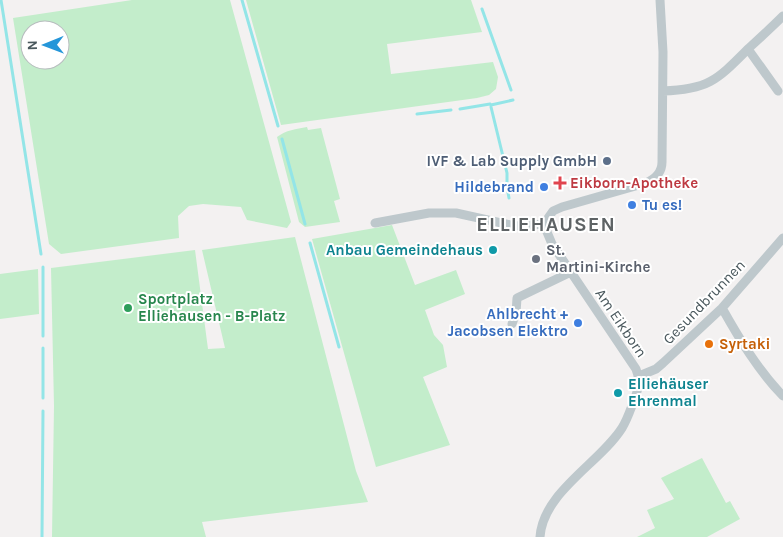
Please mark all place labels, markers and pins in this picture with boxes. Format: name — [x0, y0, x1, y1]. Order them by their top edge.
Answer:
place label: IVF & Lab Supply GmbH — [427, 152, 597, 170]
marker: IVF & Lab Supply GmbH — [601, 155, 613, 167]
place label: Eikborn-Apotheke — [570, 174, 698, 192]
marker: Eikborn-Apotheke — [554, 177, 566, 189]
place label: Hildebrand — [454, 178, 534, 196]
marker: Hildebrand — [538, 181, 550, 193]
place label: Tu es! — [642, 196, 682, 214]
marker: Tu es! — [626, 199, 638, 211]
place label: Anbau Gemeindehaus — [326, 241, 483, 259]
place label: St. Martini-Kirche — [546, 241, 650, 276]
marker: Anbau Gemeindehaus — [487, 244, 499, 256]
marker: St. Martini-Kirche — [530, 253, 542, 265]
place label: Sportplatz Elliehausen - B-Platz — [138, 290, 285, 325]
marker: Sportplatz Elliehausen - B-Platz — [122, 302, 134, 314]
place label: Ahlbrecht + Jacobsen Elektro — [447, 305, 568, 340]
marker: Ahlbrecht + Jacobsen Elektro — [572, 317, 584, 329]
place label: Syrtaki — [719, 335, 771, 353]
marker: Syrtaki — [703, 338, 715, 350]
place label: Elliehäuser Ehrenmal — [628, 375, 708, 410]
marker: Elliehäuser Ehrenmal — [612, 387, 624, 399]

